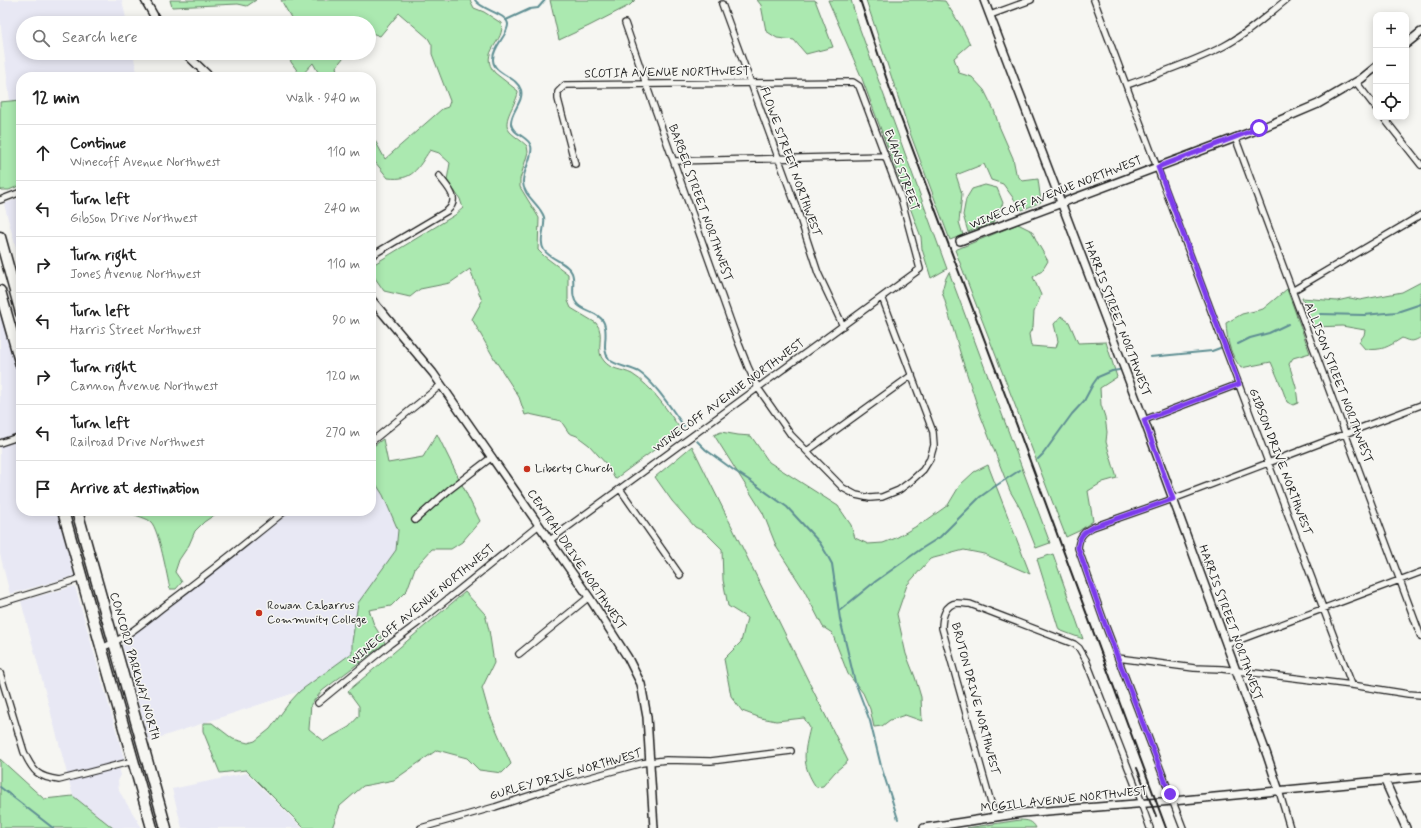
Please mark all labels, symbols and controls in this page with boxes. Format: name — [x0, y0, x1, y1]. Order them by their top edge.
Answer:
map controls — [1373, 12, 1409, 120]
button: + — [1373, 12, 1409, 48]
search box — [16, 16, 376, 60]
icon: search — [30, 27, 52, 49]
text: Search here — [62, 28, 138, 48]
button: − — [1373, 48, 1409, 84]
street label: SCOTIA AVENUE NORTHWEST — [584, 64, 750, 82]
button: locate — [1373, 84, 1409, 120]
street label: FLOWE STREET NORTHWEST — [755, 85, 825, 240]
text: 12 min — [32, 87, 80, 109]
text: Walk · 940 m — [286, 90, 360, 107]
route start — [1250, 119, 1268, 137]
street label: BARBER STREET NORTHWEST — [664, 122, 736, 284]
street label: EVANS STREET — [880, 127, 922, 213]
text: Continue — [70, 134, 126, 154]
icon: ahead — [32, 142, 54, 164]
text: 110 m — [327, 144, 360, 161]
street label: WINECOFF AVENUE NORTHWEST — [967, 153, 1145, 233]
text: Winecoff Avenue Northwest — [70, 154, 221, 171]
text: Turn left — [70, 190, 130, 210]
icon: left — [32, 198, 54, 220]
text: 240 m — [324, 200, 360, 217]
text: Gibson Drive Northwest — [70, 210, 198, 227]
street label: HARRIS STREET NORTHWEST — [1080, 239, 1154, 399]
text: Turn right — [70, 246, 137, 266]
icon: right — [32, 254, 54, 276]
text: 110 m — [327, 256, 360, 273]
text: Jones Avenue Northwest — [70, 266, 201, 283]
street label: ALLISON STREET NORTHWEST — [1300, 300, 1376, 466]
text: Turn left — [70, 302, 130, 322]
icon: left — [32, 310, 54, 332]
text: 90 m — [332, 312, 360, 329]
text: Harris Street Northwest — [70, 322, 201, 339]
street label: WINECOFF AVENUE NORTHWEST — [650, 336, 808, 456]
text: Turn right — [70, 358, 137, 378]
icon: right — [32, 366, 54, 388]
text: 120 m — [326, 368, 360, 385]
text: Cannon Avenue Northwest — [70, 378, 218, 395]
street label: GIBSON DRIVE NORTHWEST — [1244, 386, 1316, 539]
text: Turn left — [70, 414, 130, 434]
icon: left — [32, 422, 54, 444]
text: 270 m — [325, 424, 360, 441]
text: Railroad Drive Northwest — [70, 434, 205, 451]
place label: Liberty Church — [535, 461, 613, 477]
marker: Liberty Church — [522, 464, 532, 474]
icon: arrive — [32, 478, 54, 500]
text: Arrive at destination — [70, 479, 199, 499]
street label: CENTRAL DRIVE NORTHWEST — [523, 486, 629, 634]
street label: WINECOFF AVENUE NORTHWEST — [346, 541, 498, 669]
street label: HARRIS STREET NORTHWEST — [1194, 543, 1266, 703]
street label: CONCORD PARKWAY NORTH — [105, 590, 163, 742]
place label: Rowan Cabarrus Community College — [267, 598, 367, 628]
marker: Rowan Cabarrus Community College — [254, 608, 264, 618]
street label: BRUTON DRIVE NORTHWEST — [947, 621, 1003, 778]
street label: GURLEY DRIVE NORTHWEST — [488, 745, 645, 805]
street label: MCGILL AVENUE NORTHWEST — [980, 783, 1148, 817]
route end — [1161, 785, 1179, 803]

